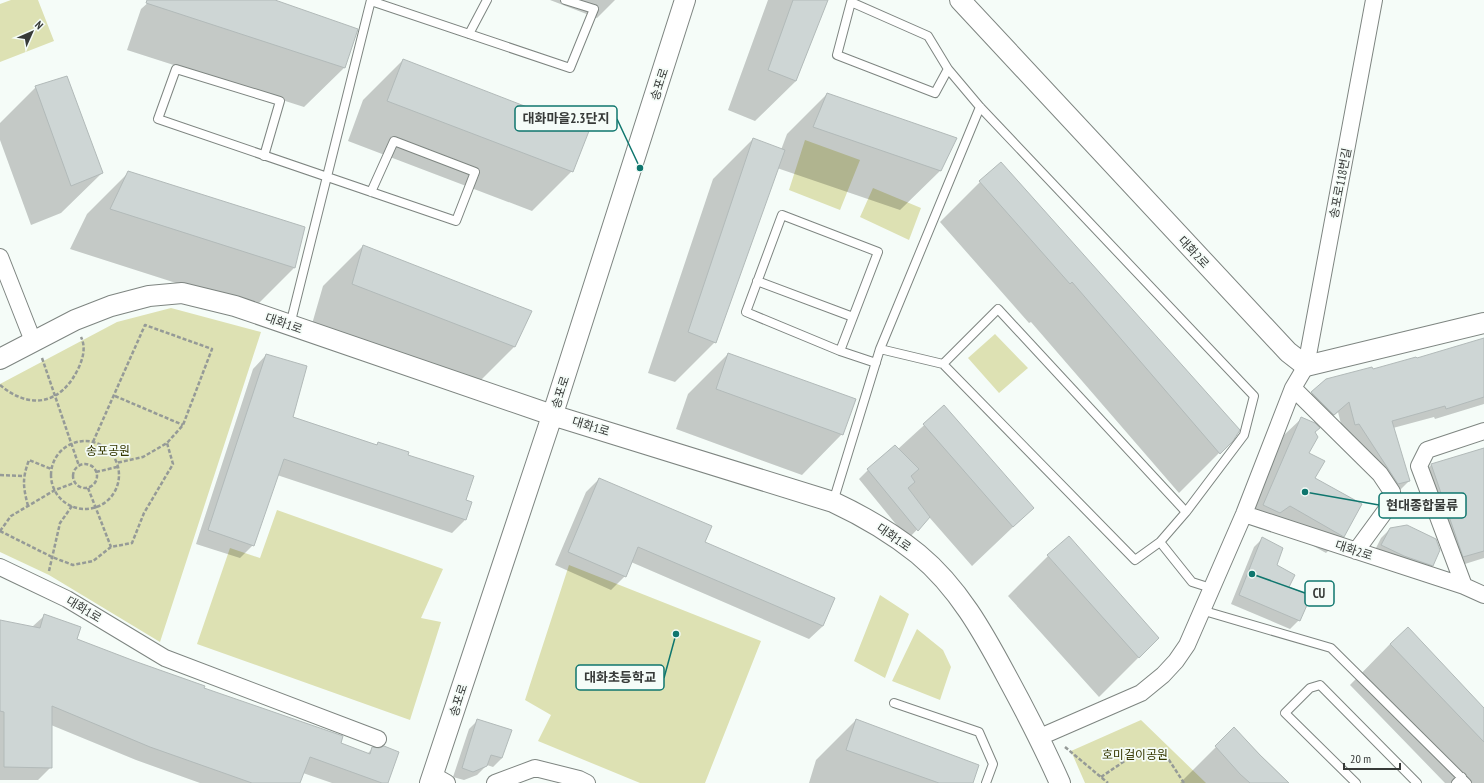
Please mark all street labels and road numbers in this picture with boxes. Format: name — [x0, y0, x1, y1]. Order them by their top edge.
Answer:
street label: 송포로 — [647, 66, 671, 102]
street label: 송포로118번길 — [1326, 147, 1354, 219]
street label: 대화2로 — [1175, 233, 1213, 271]
street label: 대화1로 — [263, 310, 305, 336]
street label: 송포로 — [548, 374, 572, 410]
street label: 대화1로 — [570, 413, 612, 439]
street label: 대화1로 — [874, 520, 914, 554]
street label: 대화2로 — [1333, 537, 1375, 563]
street label: 대화1로 — [64, 593, 104, 625]
street label: 송포로 — [446, 682, 470, 718]

